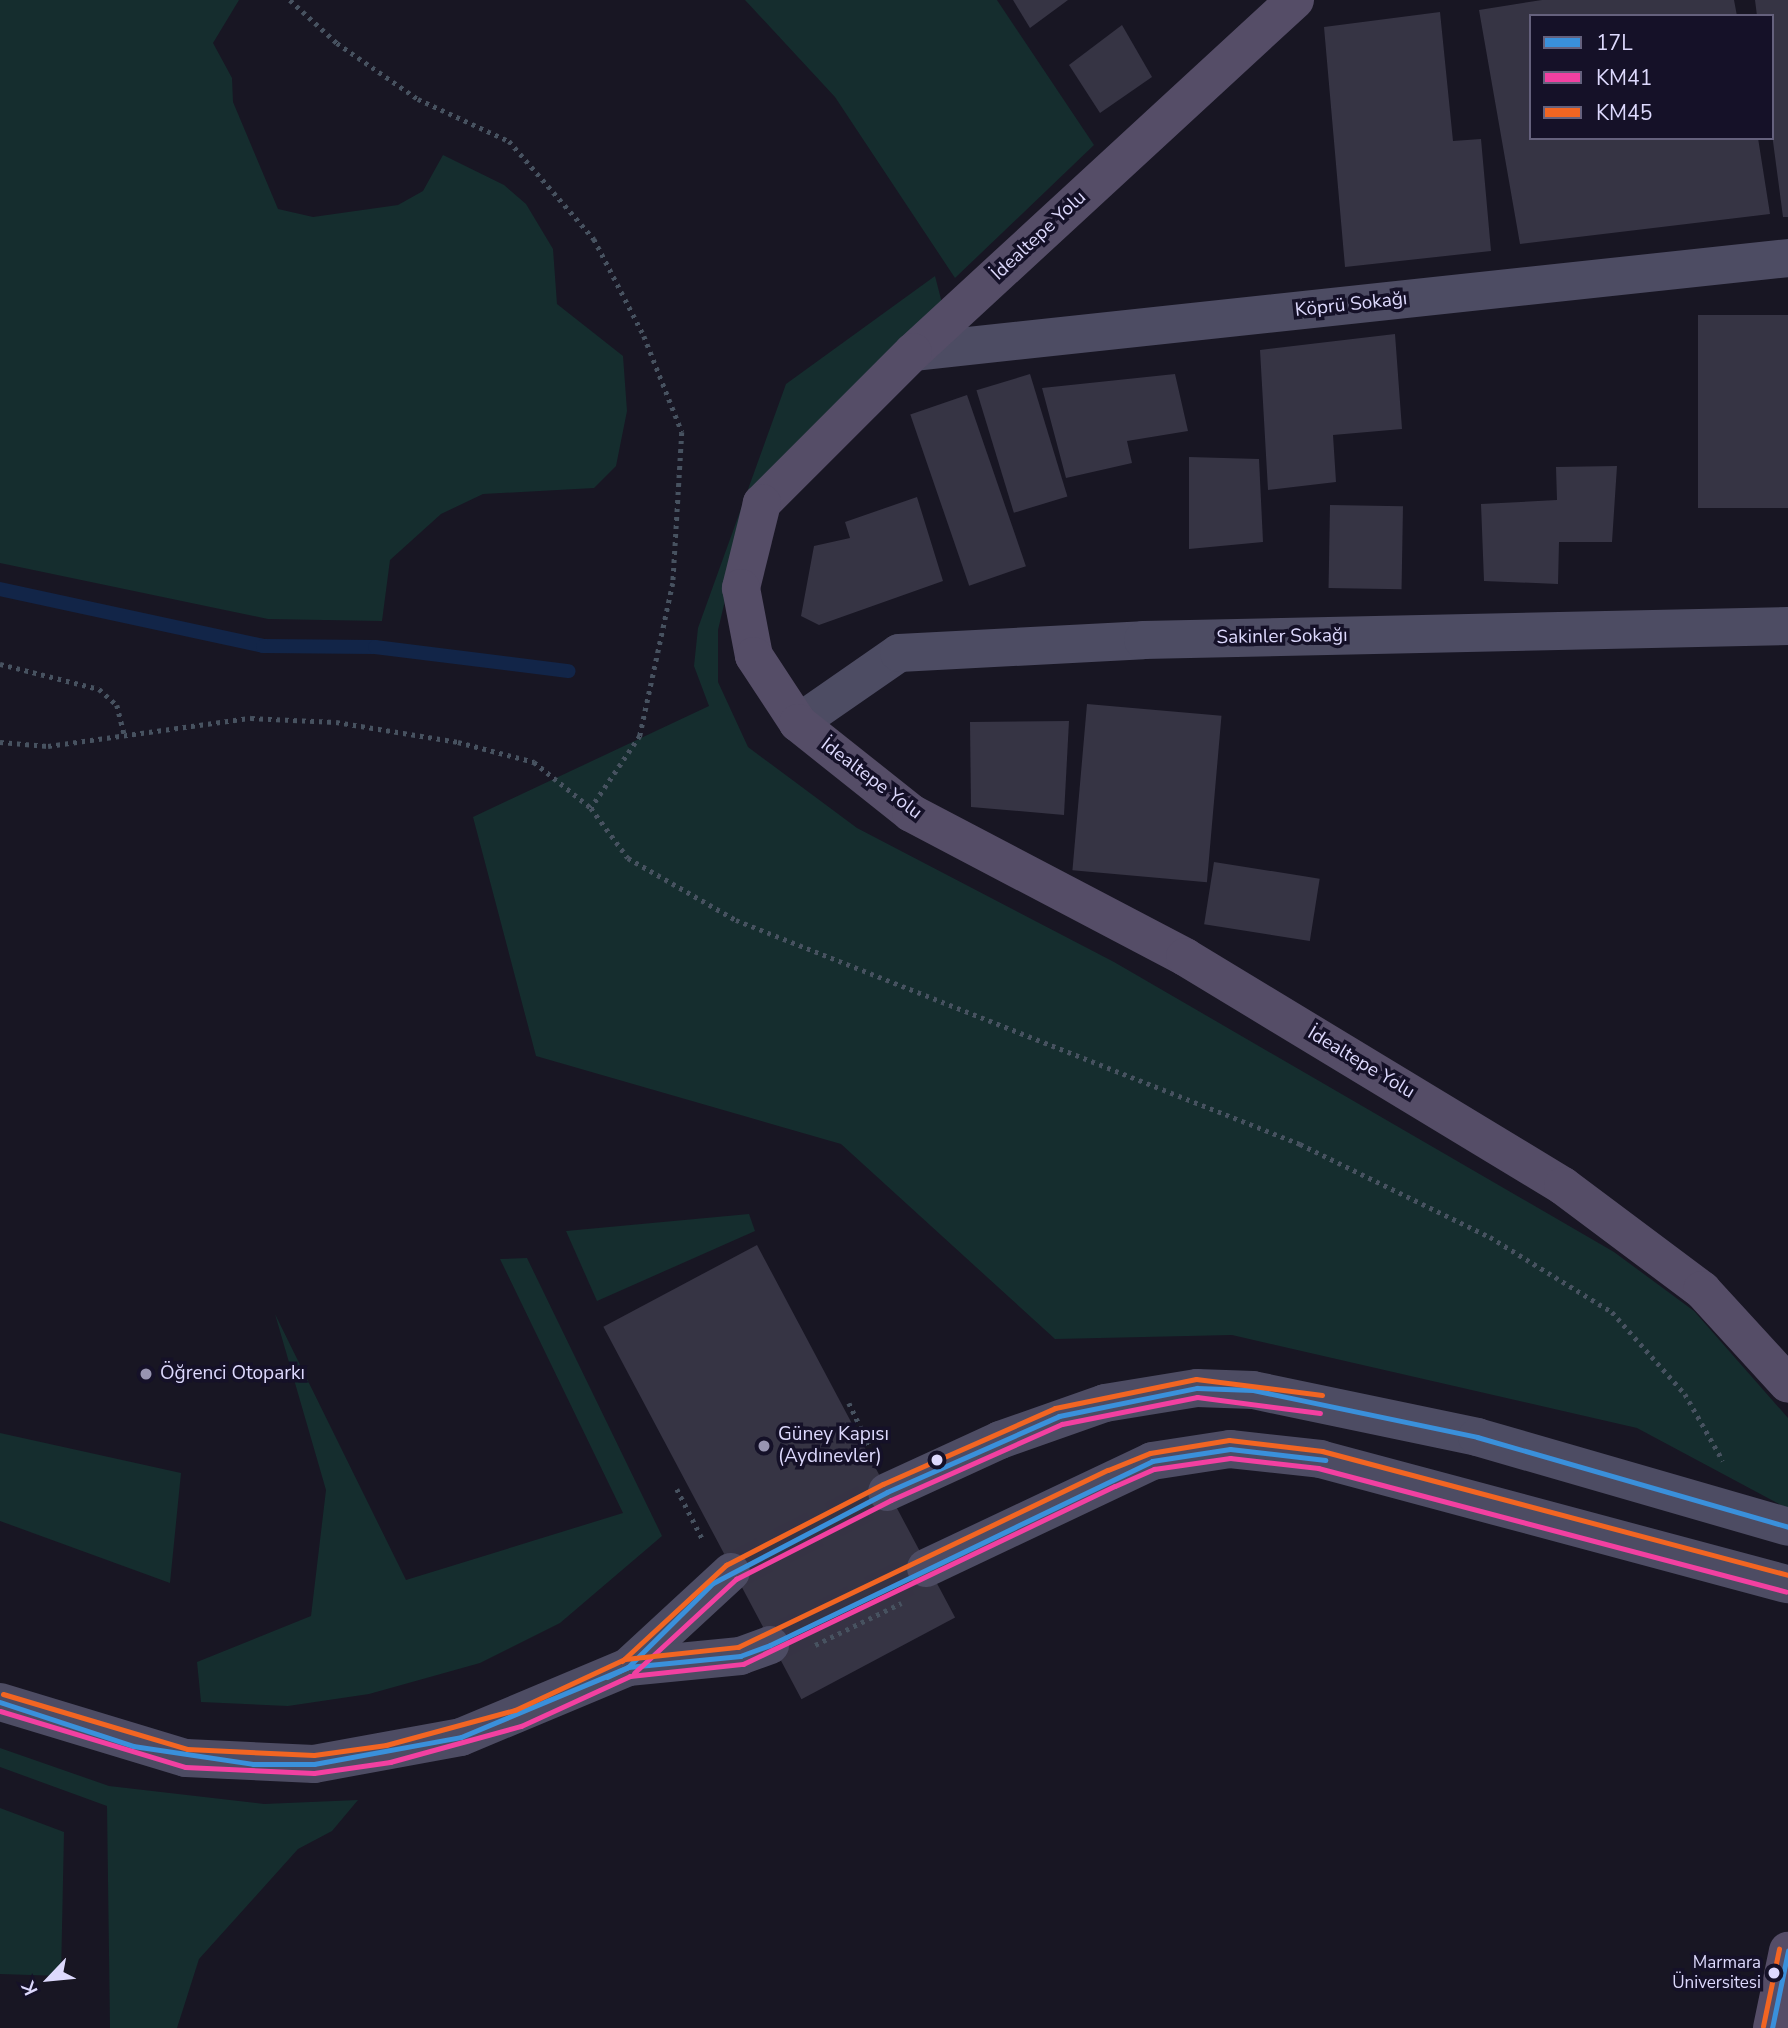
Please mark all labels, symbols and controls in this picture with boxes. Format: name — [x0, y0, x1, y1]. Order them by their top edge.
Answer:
legend — [1529, 14, 1774, 140]
text: 17L — [1596, 29, 1633, 57]
text: KM41 — [1596, 64, 1652, 92]
text: KM45 — [1596, 99, 1652, 127]
street label: İdealtepe Yolu — [987, 186, 1091, 286]
street label: Köprü Sokağı — [1294, 288, 1408, 322]
street label: Sakinler Sokağı — [1216, 624, 1348, 650]
street label: İdealtepe Yolu — [816, 733, 926, 825]
street label: İdealtepe Yolu — [1303, 1022, 1419, 1104]
place label: Öğrenci Otoparkı — [160, 1363, 305, 1385]
marker: Öğrenci Otoparkı — [138, 1366, 154, 1382]
place label: Güney Kapısı (Aydınevler) — [778, 1424, 889, 1468]
marker: Güney Kapısı (Aydınevler) — [756, 1438, 772, 1454]
unlabelled marker — [930, 1453, 944, 1467]
north arrow — [14, 1944, 84, 2014]
place label: Marmara Üniversitesi — [1672, 1953, 1761, 1993]
marker: Marmara Üniversitesi — [1767, 1966, 1781, 1980]
text: K — [16, 1977, 45, 2000]

